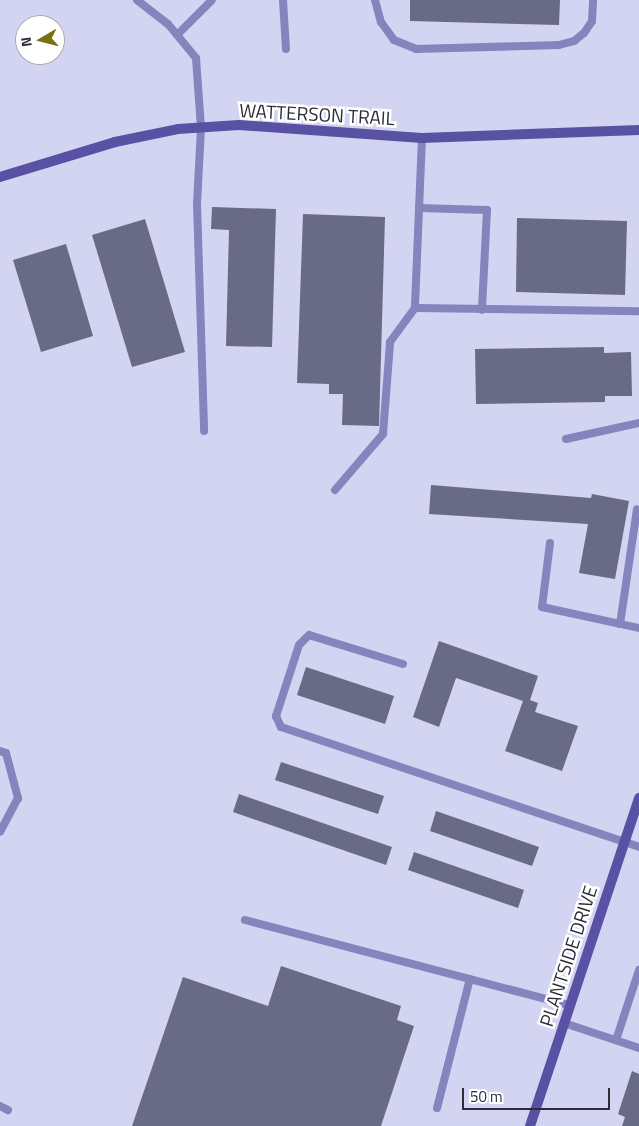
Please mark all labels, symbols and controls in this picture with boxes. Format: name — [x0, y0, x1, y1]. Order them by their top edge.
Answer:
north arrow — [15, 15, 65, 65]
text: N — [15, 36, 37, 48]
street label: WATTERSON TRAIL — [239, 99, 395, 129]
street label: PLANTSIDE DRIVE — [535, 883, 601, 1029]
scale bar — [464, 1078, 612, 1110]
text: 50 m — [470, 1085, 503, 1108]

